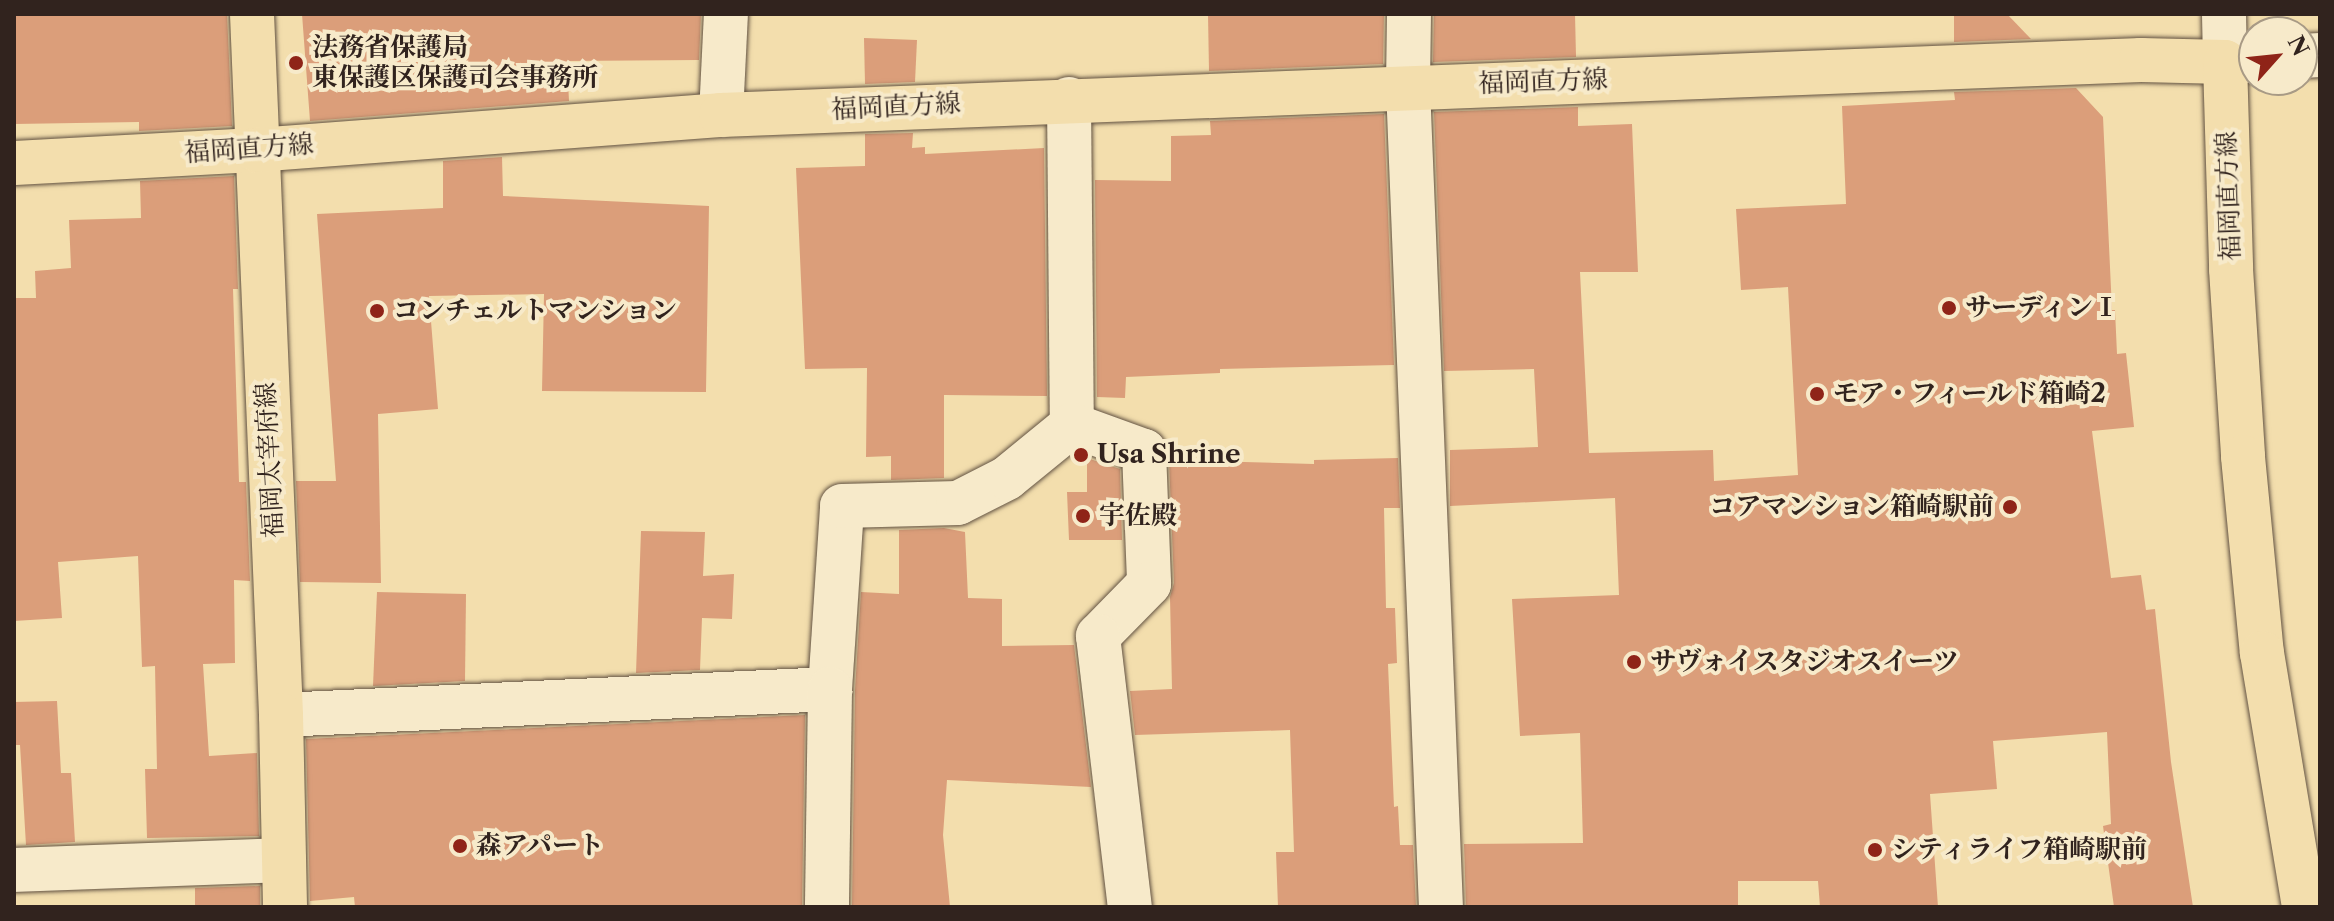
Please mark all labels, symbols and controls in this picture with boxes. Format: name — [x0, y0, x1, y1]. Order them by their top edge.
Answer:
north arrow — [2238, 16, 2318, 96]
text: N — [2282, 31, 2314, 60]
place label: 法務省保護局 東保護区保護司会事務所 — [312, 32, 598, 94]
marker: 法務省保護局 東保護区保護司会事務所 — [287, 54, 305, 72]
street label: 福岡直方線 — [1477, 64, 1609, 100]
street label: 福岡直方線 — [830, 88, 962, 126]
street label: 福岡直方線 — [183, 129, 315, 169]
street label: 福岡直方線 — [2211, 130, 2247, 262]
place label: サーディンⅠ — [1965, 292, 2121, 324]
place label: コンチェルトマンション — [393, 295, 679, 327]
marker: サーディンⅠ — [1940, 299, 1958, 317]
marker: コンチェルトマンション — [368, 302, 386, 320]
place label: モア・フィールド箱崎2 — [1833, 378, 2108, 410]
street label: 福岡太宰府線 — [250, 381, 290, 539]
marker: モア・フィールド箱崎2 — [1808, 385, 1826, 403]
place label: Usa Shrine — [1097, 439, 1241, 471]
marker: Usa Shrine — [1072, 446, 1090, 464]
place label: コアマンション箱崎駅前 — [1708, 491, 1994, 523]
marker: コアマンション箱崎駅前 — [2001, 498, 2019, 516]
place label: 宇佐殿 — [1099, 500, 1177, 532]
marker: 宇佐殿 — [1074, 507, 1092, 525]
place label: サヴォイスタジオスイーツ — [1650, 646, 1962, 678]
marker: サヴォイスタジオスイーツ — [1625, 653, 1643, 671]
place label: 森アパート — [476, 830, 606, 862]
place label: シティライフ箱崎駅前 — [1891, 834, 2151, 866]
marker: 森アパート — [451, 837, 469, 855]
marker: シティライフ箱崎駅前 — [1866, 841, 1884, 859]

